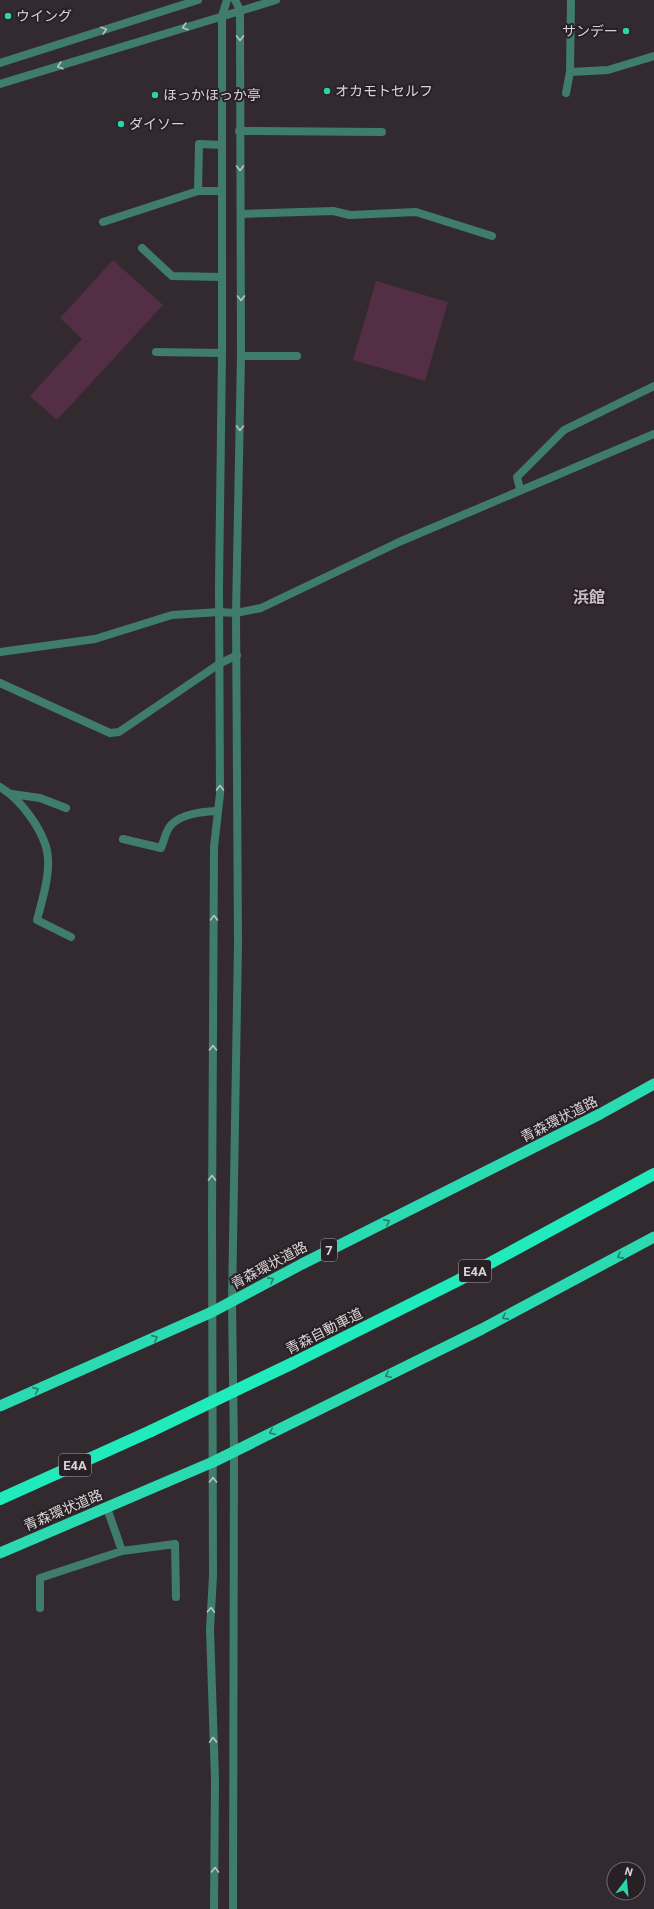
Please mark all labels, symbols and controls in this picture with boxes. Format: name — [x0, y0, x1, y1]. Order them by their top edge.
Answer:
place label: ウイング — [16, 8, 72, 24]
marker: ウイング — [3, 11, 13, 21]
one-way arrow — [181, 22, 188, 31]
place label: サンデー — [562, 23, 618, 39]
one-way arrow — [100, 26, 107, 35]
marker: サンデー — [621, 26, 631, 36]
one-way arrow — [236, 35, 244, 41]
one-way arrow — [57, 61, 64, 70]
place label: オカモトセルフ — [335, 83, 433, 99]
marker: オカモトセルフ — [322, 86, 332, 96]
place label: ほっかほっか亭 — [163, 87, 261, 103]
marker: ほっかほっか亭 — [150, 90, 160, 100]
place label: ダイソー — [129, 116, 185, 132]
marker: ダイソー — [116, 119, 126, 129]
one-way arrow — [236, 165, 244, 171]
one-way arrow — [237, 295, 245, 301]
one-way arrow — [236, 425, 244, 431]
district label: 浜館 — [573, 588, 605, 607]
one-way arrow — [216, 785, 224, 791]
one-way arrow — [210, 915, 218, 921]
one-way arrow — [209, 1045, 217, 1051]
street label: 青森環状道路 — [518, 1093, 600, 1145]
one-way arrow — [208, 1175, 216, 1181]
one-way arrow — [383, 1219, 391, 1227]
street label: 青森環状道路 — [228, 1238, 310, 1292]
road number: 7 — [321, 1239, 337, 1261]
one-way arrow — [617, 1251, 624, 1259]
road number: E4A — [459, 1260, 491, 1282]
one-way arrow — [267, 1278, 274, 1285]
street label: 青森自動車道 — [283, 1305, 365, 1357]
one-way arrow — [502, 1312, 509, 1320]
one-way arrow — [150, 1335, 158, 1343]
one-way arrow — [385, 1370, 393, 1377]
one-way arrow — [32, 1387, 39, 1395]
one-way arrow — [269, 1427, 276, 1435]
road number: E4A — [59, 1454, 91, 1476]
one-way arrow — [209, 1477, 217, 1483]
street label: 青森環状道路 — [21, 1486, 105, 1534]
one-way arrow — [207, 1607, 215, 1613]
one-way arrow — [209, 1737, 218, 1743]
north arrow — [606, 1861, 646, 1901]
text: N — [623, 1865, 634, 1879]
one-way arrow — [210, 1867, 219, 1873]

